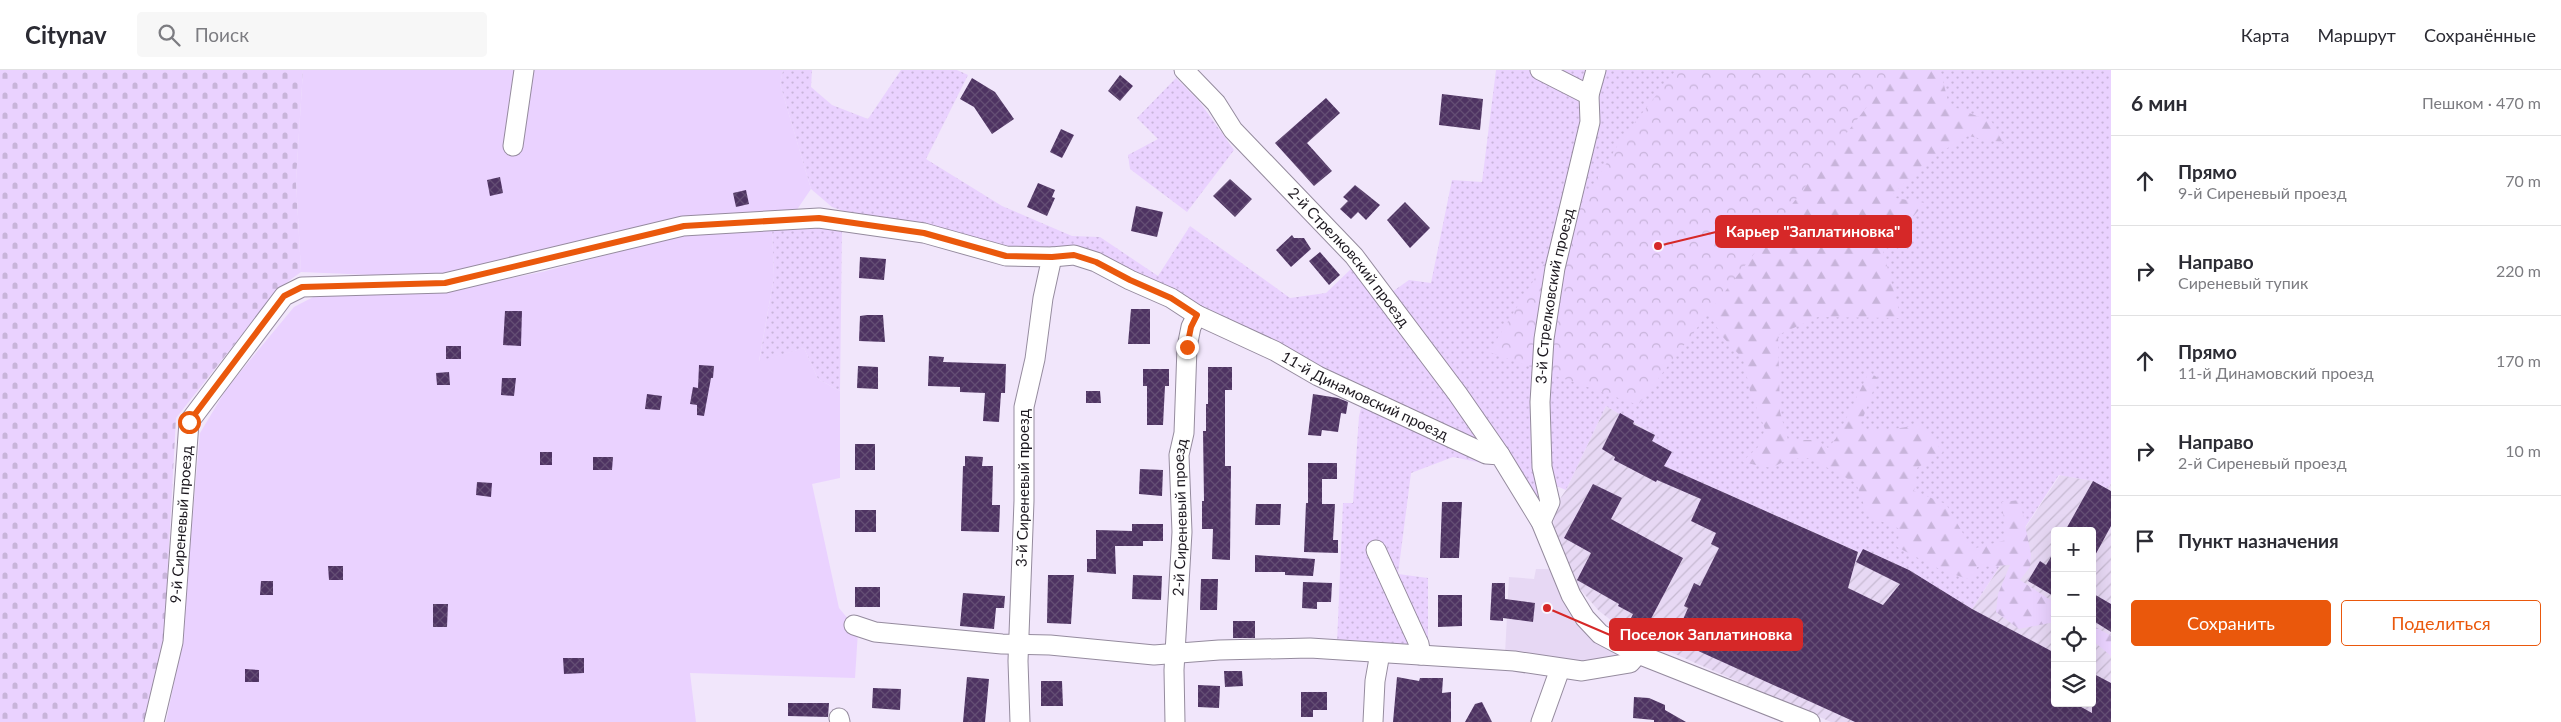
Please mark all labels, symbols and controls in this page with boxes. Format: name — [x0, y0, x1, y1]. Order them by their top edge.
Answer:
search box — [137, 12, 487, 57]
text: Citynav — [25, 20, 107, 49]
icon: search — [155, 21, 183, 49]
text: Поиск — [195, 23, 249, 46]
text: Карта — [2241, 24, 2289, 46]
text: Маршрут — [2317, 24, 2396, 46]
text: Сохранённые — [2424, 24, 2536, 46]
text: 6 мин — [2131, 90, 2188, 115]
text: Пешком · 470 m — [2422, 93, 2541, 112]
text: Прямо — [2178, 160, 2237, 183]
icon: ahead — [2131, 167, 2159, 195]
text: 70 m — [2505, 171, 2541, 190]
street label: 2-й Стрелковский проезд — [1285, 183, 1414, 330]
text: 9-й Сиреневый проезд — [2178, 183, 2347, 202]
street label: 3-й Стрелковский проезд — [1531, 206, 1577, 384]
callout: Карьер "Заплатиновка" — [1716, 216, 1911, 247]
text: Карьер "Заплатиновка" — [1726, 221, 1900, 240]
text: Направо — [2178, 250, 2254, 273]
icon: right — [2131, 257, 2159, 285]
text: 220 m — [2496, 261, 2541, 280]
text: Сиреневый тупик — [2178, 273, 2308, 292]
route end — [1176, 336, 1199, 359]
text: Прямо — [2178, 340, 2237, 363]
street label: 11-й Динамовский проезд — [1279, 347, 1452, 443]
icon: ahead — [2131, 347, 2159, 375]
text: 170 m — [2496, 351, 2541, 370]
text: 11-й Динамовский проезд — [2178, 363, 2374, 382]
street label: 3-й Сиреневый проезд — [1012, 409, 1032, 567]
route start — [178, 411, 201, 434]
text: Направо — [2178, 430, 2254, 453]
street label: 2-й Сиреневый проезд — [1168, 436, 1191, 597]
icon: right — [2131, 437, 2159, 465]
text: 10 m — [2505, 441, 2541, 460]
street label: 9-й Сиреневый проезд — [166, 445, 195, 604]
text: 2-й Сиреневый проезд — [2178, 453, 2347, 472]
map controls — [2051, 527, 2096, 707]
button: + — [2051, 527, 2096, 572]
icon: arrive — [2131, 527, 2159, 555]
text: Пункт назначения — [2178, 529, 2339, 552]
button: − — [2051, 572, 2096, 617]
button: Сохранить — [2131, 600, 2331, 646]
button: Поделиться — [2341, 600, 2541, 646]
button: locate — [2051, 617, 2096, 662]
callout: Поселок Заплатиновка — [1610, 619, 1802, 650]
text: Поселок Заплатиновка — [1620, 624, 1792, 643]
button: layers — [2051, 662, 2096, 707]

